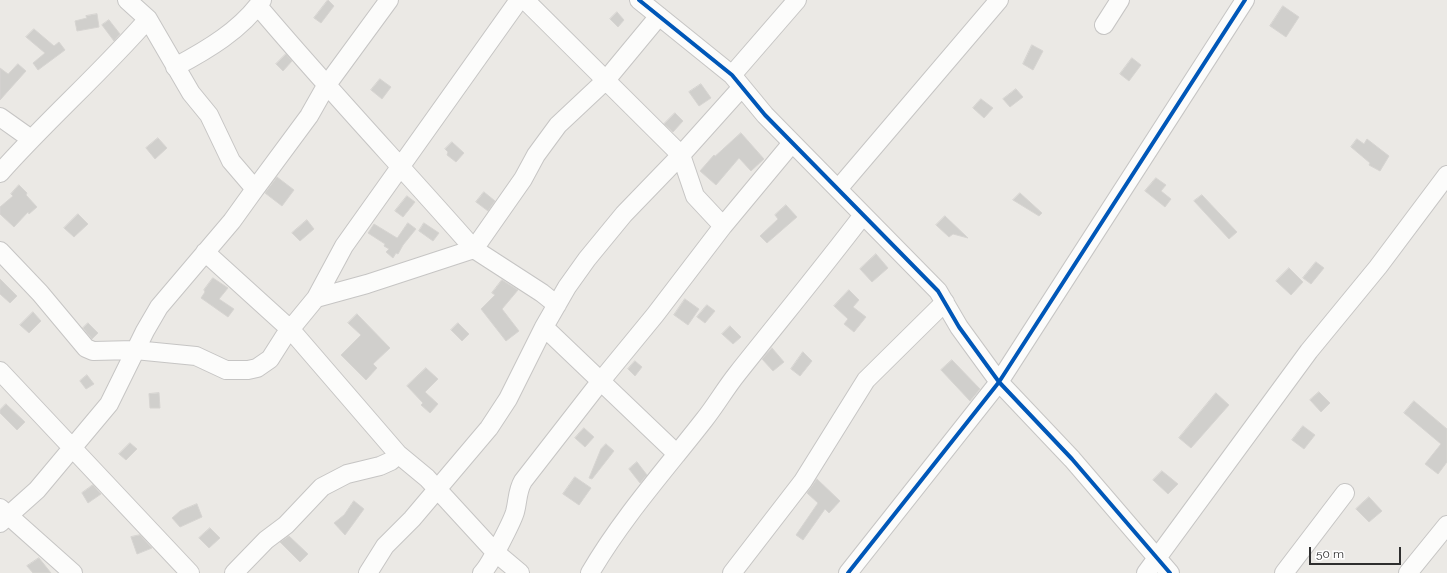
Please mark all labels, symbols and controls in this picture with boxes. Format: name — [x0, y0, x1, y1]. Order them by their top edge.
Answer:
scale bar — [1311, 539, 1403, 565]
text: 50 m — [1316, 547, 1344, 561]

